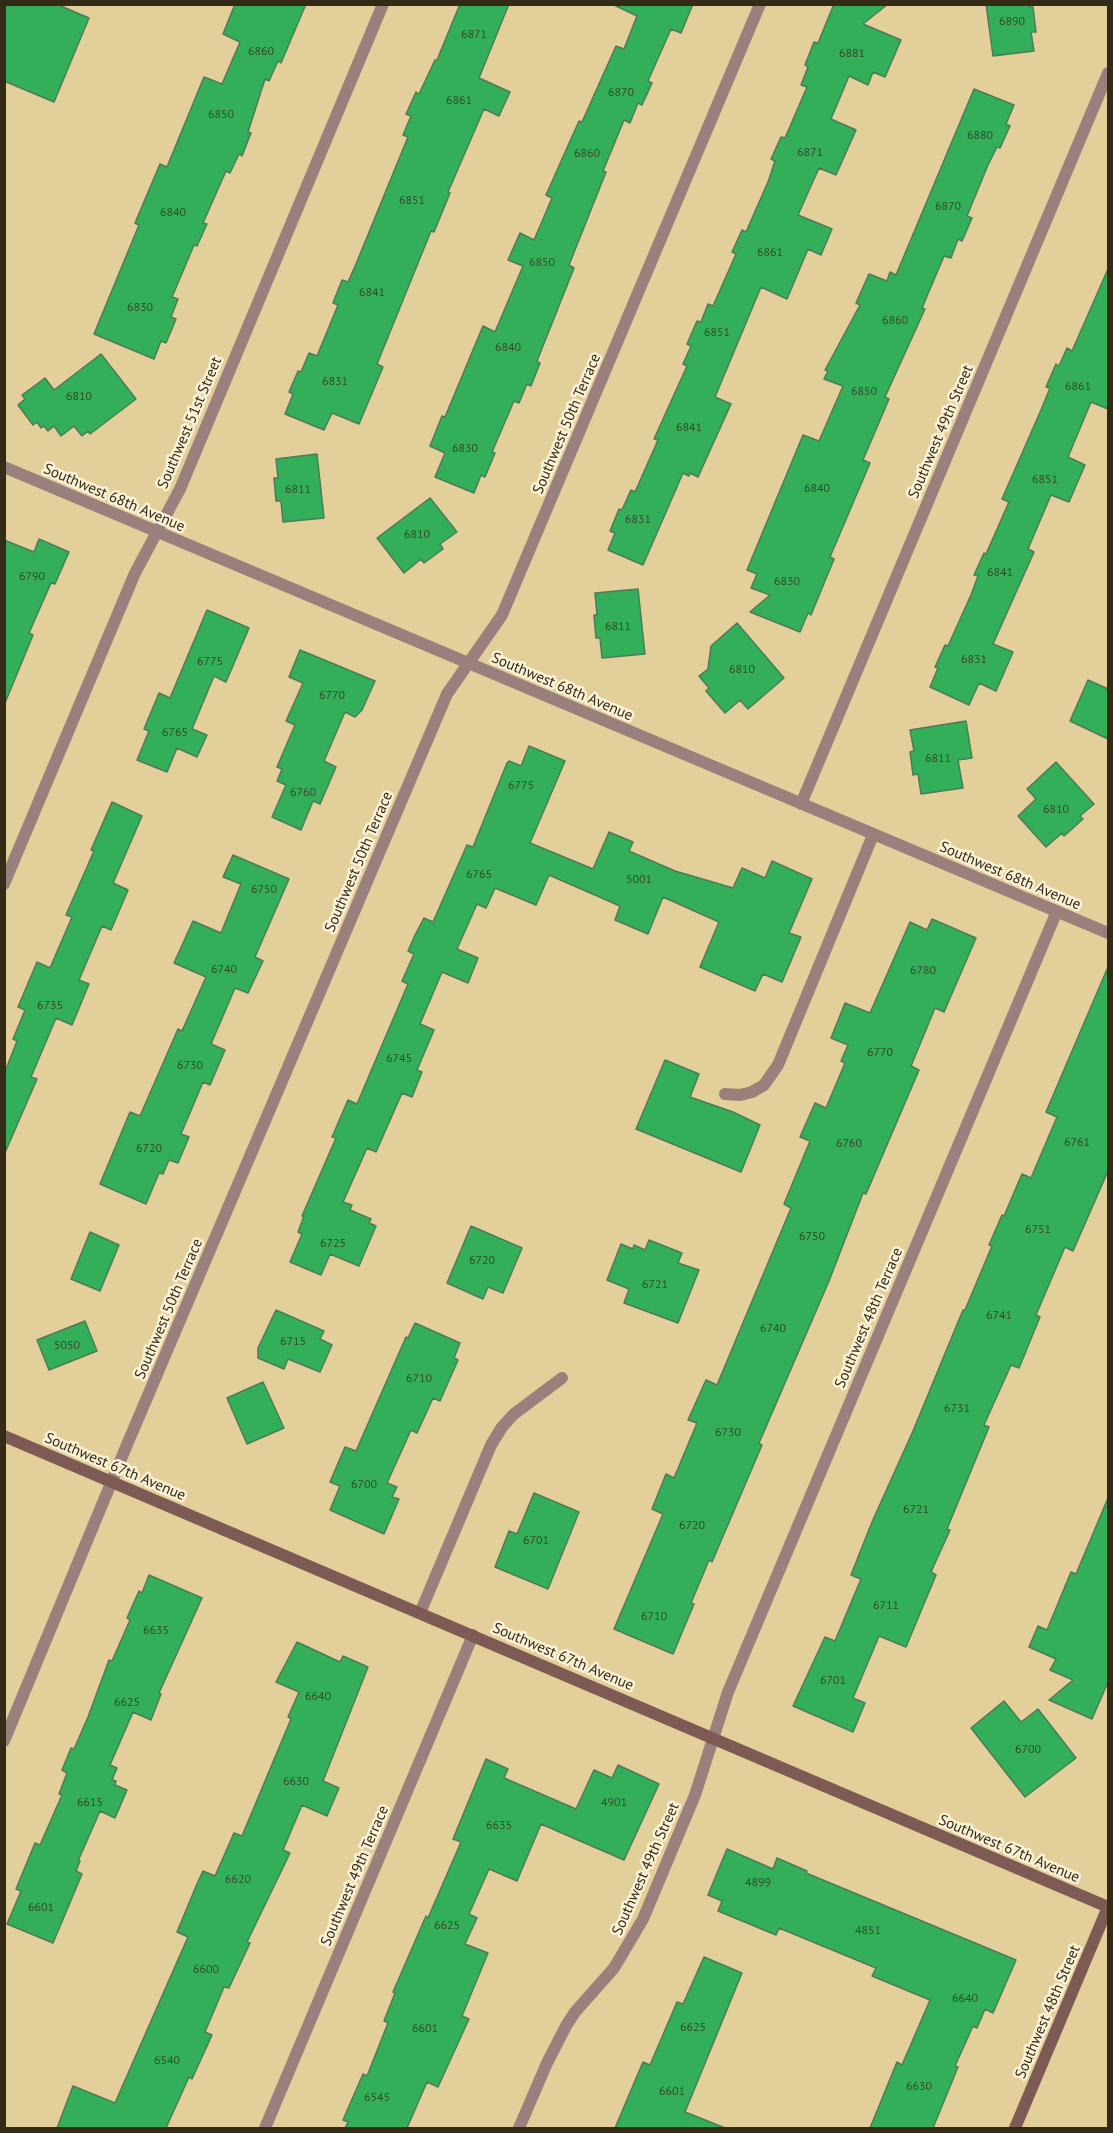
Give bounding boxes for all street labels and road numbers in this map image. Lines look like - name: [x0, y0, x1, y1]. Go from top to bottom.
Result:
- street label: Southwest 50th Terrace: [529, 351, 605, 497]
- street label: Southwest 51st Street: [154, 354, 226, 492]
- street label: Southwest 49th Street: [905, 363, 977, 501]
- street label: Southwest 68th Avenue: [41, 460, 187, 536]
- street label: Southwest 68th Avenue: [489, 649, 635, 725]
- street label: Southwest 50th Terrace: [321, 789, 397, 935]
- street label: Southwest 68th Avenue: [937, 838, 1083, 914]
- street label: Southwest 50th Terrace: [131, 1236, 207, 1382]
- street label: Southwest 48th Terrace: [831, 1245, 907, 1391]
- street label: Southwest 67th Avenue: [42, 1429, 188, 1505]
- street label: Southwest 67th Avenue: [490, 1619, 636, 1695]
- street label: Southwest 49th Street: [609, 1800, 683, 1938]
- street label: Southwest 49th Terrace: [317, 1803, 393, 1949]
- street label: Southwest 67th Avenue: [936, 1811, 1082, 1887]
- street label: Southwest 48th Street: [1012, 1943, 1084, 2081]

